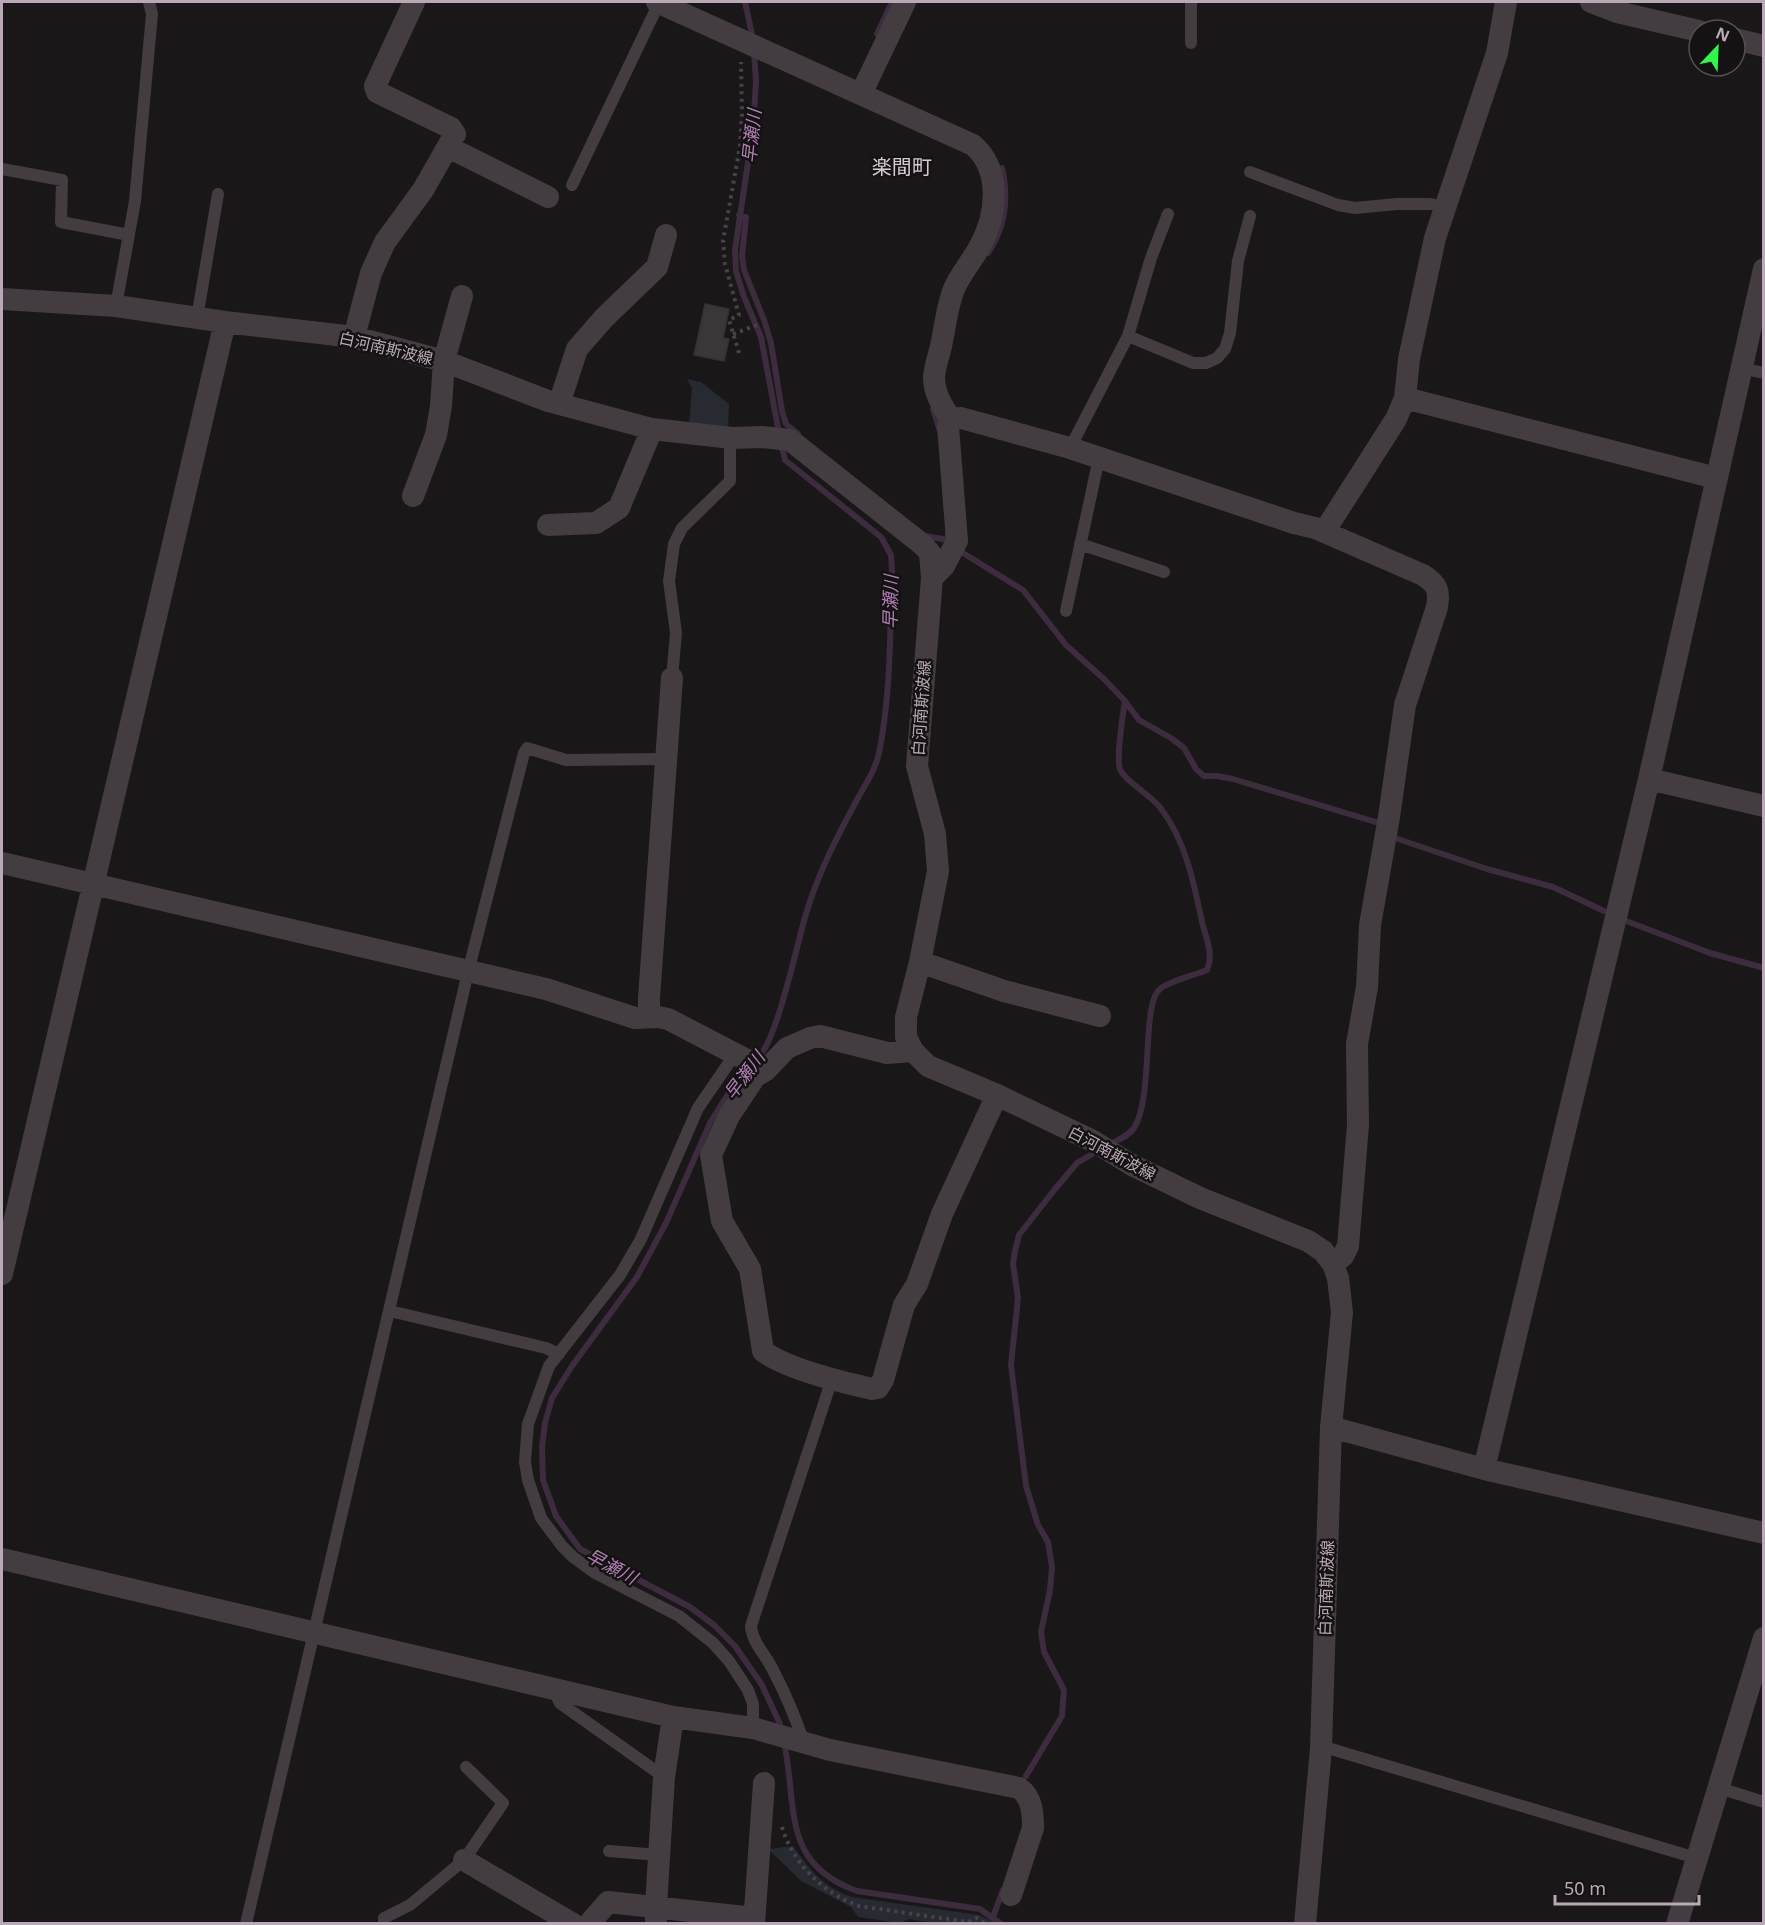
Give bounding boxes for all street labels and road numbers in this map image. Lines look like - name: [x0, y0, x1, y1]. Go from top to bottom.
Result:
- street label: 白河南斯波線: [337, 326, 435, 370]
- street label: 白河南斯波線: [907, 659, 935, 757]
- street label: 白河南斯波線: [1064, 1121, 1160, 1185]
- street label: 白河南斯波線: [1313, 1540, 1339, 1636]

